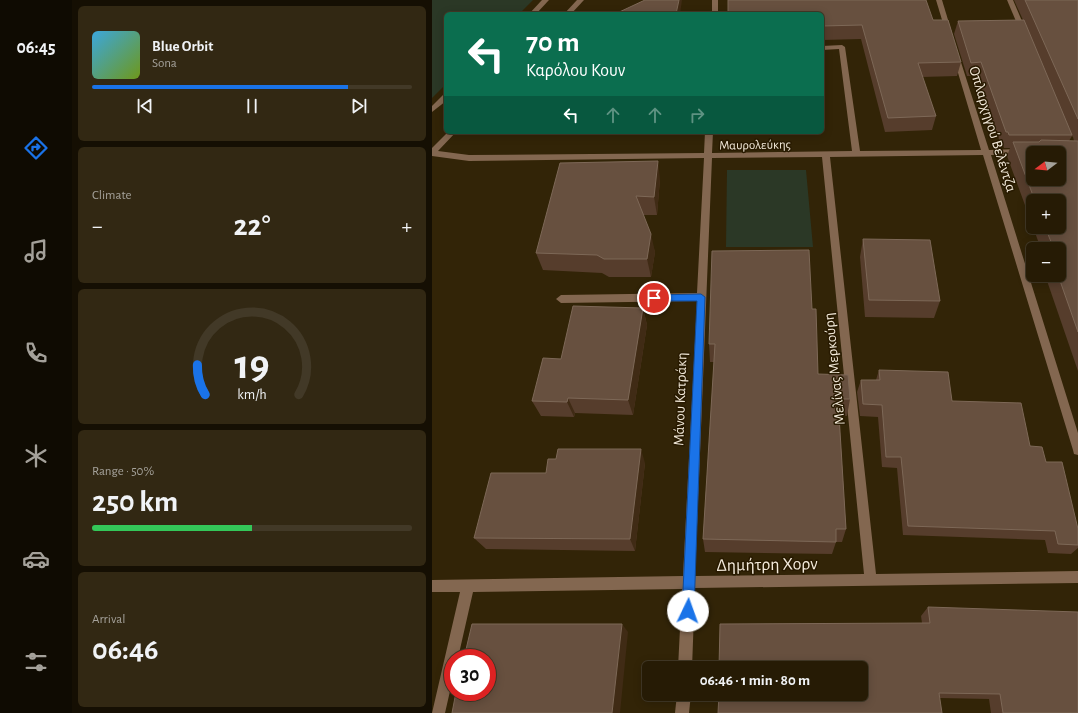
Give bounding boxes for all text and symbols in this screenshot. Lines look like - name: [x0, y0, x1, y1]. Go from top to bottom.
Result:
- icon: left: [460, 28, 512, 80]
- text: 70 m: [526, 29, 580, 57]
- text: 06:45: [16, 39, 56, 57]
- text: Blue Orbit: [152, 39, 213, 54]
- text: Sona: [152, 57, 177, 70]
- text: Καρόλου Κουν: [526, 62, 625, 80]
- street label: Οπλαρχηγού Βελέντζα: [966, 64, 1019, 194]
- icon: previous: [134, 95, 156, 117]
- icon: pause: [241, 95, 263, 117]
- icon: next: [348, 95, 370, 117]
- icon: left: [560, 104, 582, 126]
- icon: ahead: [602, 104, 624, 126]
- icon: ahead: [644, 104, 666, 126]
- icon: right: [686, 104, 708, 126]
- icon: directions: [22, 134, 50, 162]
- street label: Μαυρολεύκης: [719, 138, 791, 153]
- north arrow: [1026, 146, 1066, 186]
- map controls: [1026, 146, 1066, 282]
- text: Climate: [92, 189, 131, 202]
- button: +: [1026, 194, 1066, 234]
- text: 22°: [233, 211, 271, 241]
- text: −: [92, 215, 103, 237]
- text: +: [401, 215, 412, 237]
- icon: music: [22, 237, 50, 265]
- button: −: [1026, 242, 1066, 282]
- pin: [637, 281, 671, 315]
- icon: arrive: [643, 287, 665, 309]
- street label: Μελίνας Μερκούρη: [821, 312, 848, 426]
- icon: phone: [22, 339, 50, 367]
- text: 19: [234, 344, 270, 385]
- street label: Μάνου Κατράκη: [671, 352, 690, 446]
- text: km/h: [237, 387, 267, 401]
- icon: climate: [22, 442, 50, 470]
- text: Range · 50%: [92, 465, 154, 478]
- text: 250 km: [92, 487, 178, 517]
- icon: car: [22, 545, 50, 573]
- street label: Δημήτρη Χορν: [716, 555, 818, 575]
- position arrow: [667, 590, 709, 632]
- text: Arrival: [92, 613, 125, 626]
- text: 06:46: [92, 635, 159, 665]
- icon: filters: [22, 648, 50, 676]
- speed limit sign: 30: [444, 649, 496, 701]
- text: 06:46 · 1 min · 80 m: [700, 673, 810, 688]

